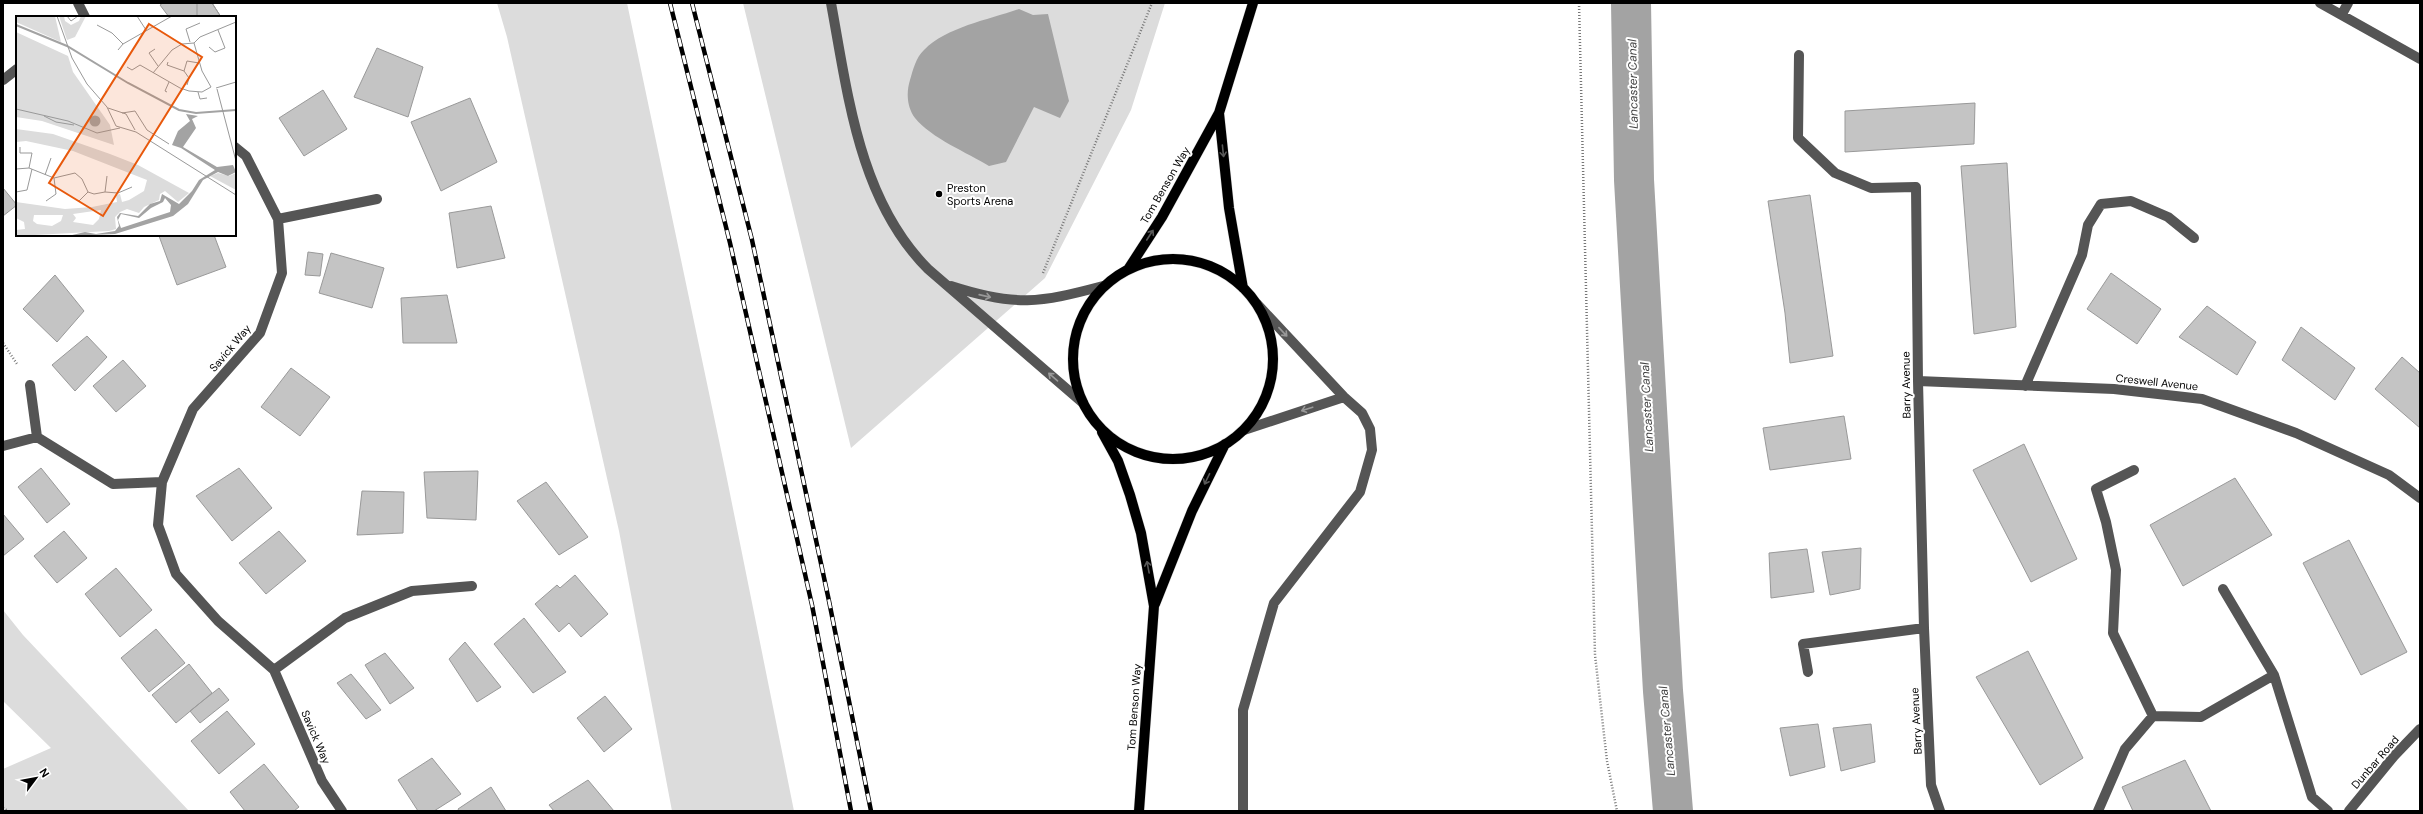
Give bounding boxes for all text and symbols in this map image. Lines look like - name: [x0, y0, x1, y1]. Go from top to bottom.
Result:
- inset map: [16, 16, 236, 236]
- water label: Lancaster Canal: [1624, 39, 1642, 129]
- street label: Tom Benson Way: [1137, 144, 1193, 226]
- one-way arrow: [1219, 144, 1227, 157]
- place label: Preston Sports Arena: [947, 181, 1013, 208]
- marker: Preston Sports Arena: [934, 189, 944, 199]
- one-way arrow: [1146, 230, 1154, 241]
- one-way arrow: [978, 293, 991, 301]
- street label: Savick Way: [206, 322, 254, 374]
- one-way arrow: [1278, 327, 1287, 337]
- street label: Barry Avenue: [1898, 351, 1914, 419]
- water label: Lancaster Canal: [1637, 361, 1657, 452]
- street label: Creswell Avenue: [2115, 371, 2199, 393]
- one-way arrow: [1048, 373, 1059, 382]
- one-way arrow: [1301, 406, 1313, 414]
- one-way arrow: [1203, 473, 1210, 485]
- one-way arrow: [1144, 561, 1152, 574]
- street label: Tom Benson Way: [1124, 663, 1144, 751]
- water label: Lancaster Canal: [1655, 685, 1679, 776]
- street label: Barry Avenue: [1907, 687, 1925, 755]
- street label: Savick Way: [298, 708, 334, 766]
- street label: Dunbar Road: [2348, 733, 2402, 791]
- north arrow: [16, 758, 56, 798]
- text: N: [36, 766, 53, 780]

